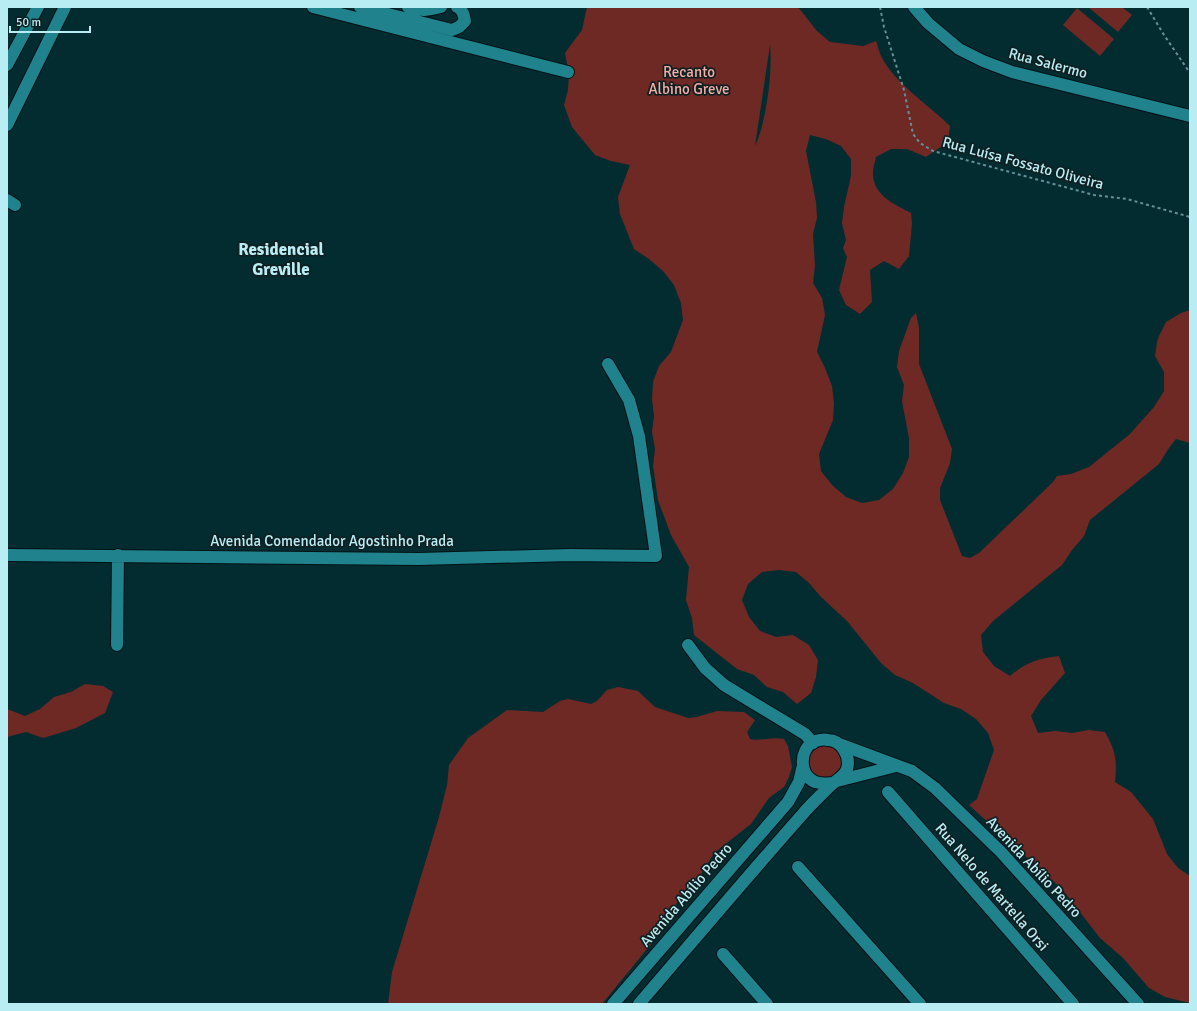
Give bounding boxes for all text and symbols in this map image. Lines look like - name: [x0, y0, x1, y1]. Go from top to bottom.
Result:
- scale bar: [10, 8, 90, 34]
- text: 50 m: [16, 15, 41, 30]
- street label: Rua Salermo: [1007, 44, 1090, 82]
- park label: Recanto Albino Greve: [648, 63, 730, 98]
- street label: Rua Luísa Fossato Oliveira: [940, 133, 1106, 193]
- district label: Residencial Greville: [238, 239, 324, 280]
- street label: Avenida Comendador Agostinho Prada: [210, 532, 454, 550]
- street label: Avenida Abílio Pedro: [983, 813, 1086, 921]
- street label: Rua Nelo de Martella Orsi: [932, 819, 1052, 955]
- street label: Avenida Abílio Pedro: [636, 839, 736, 950]

